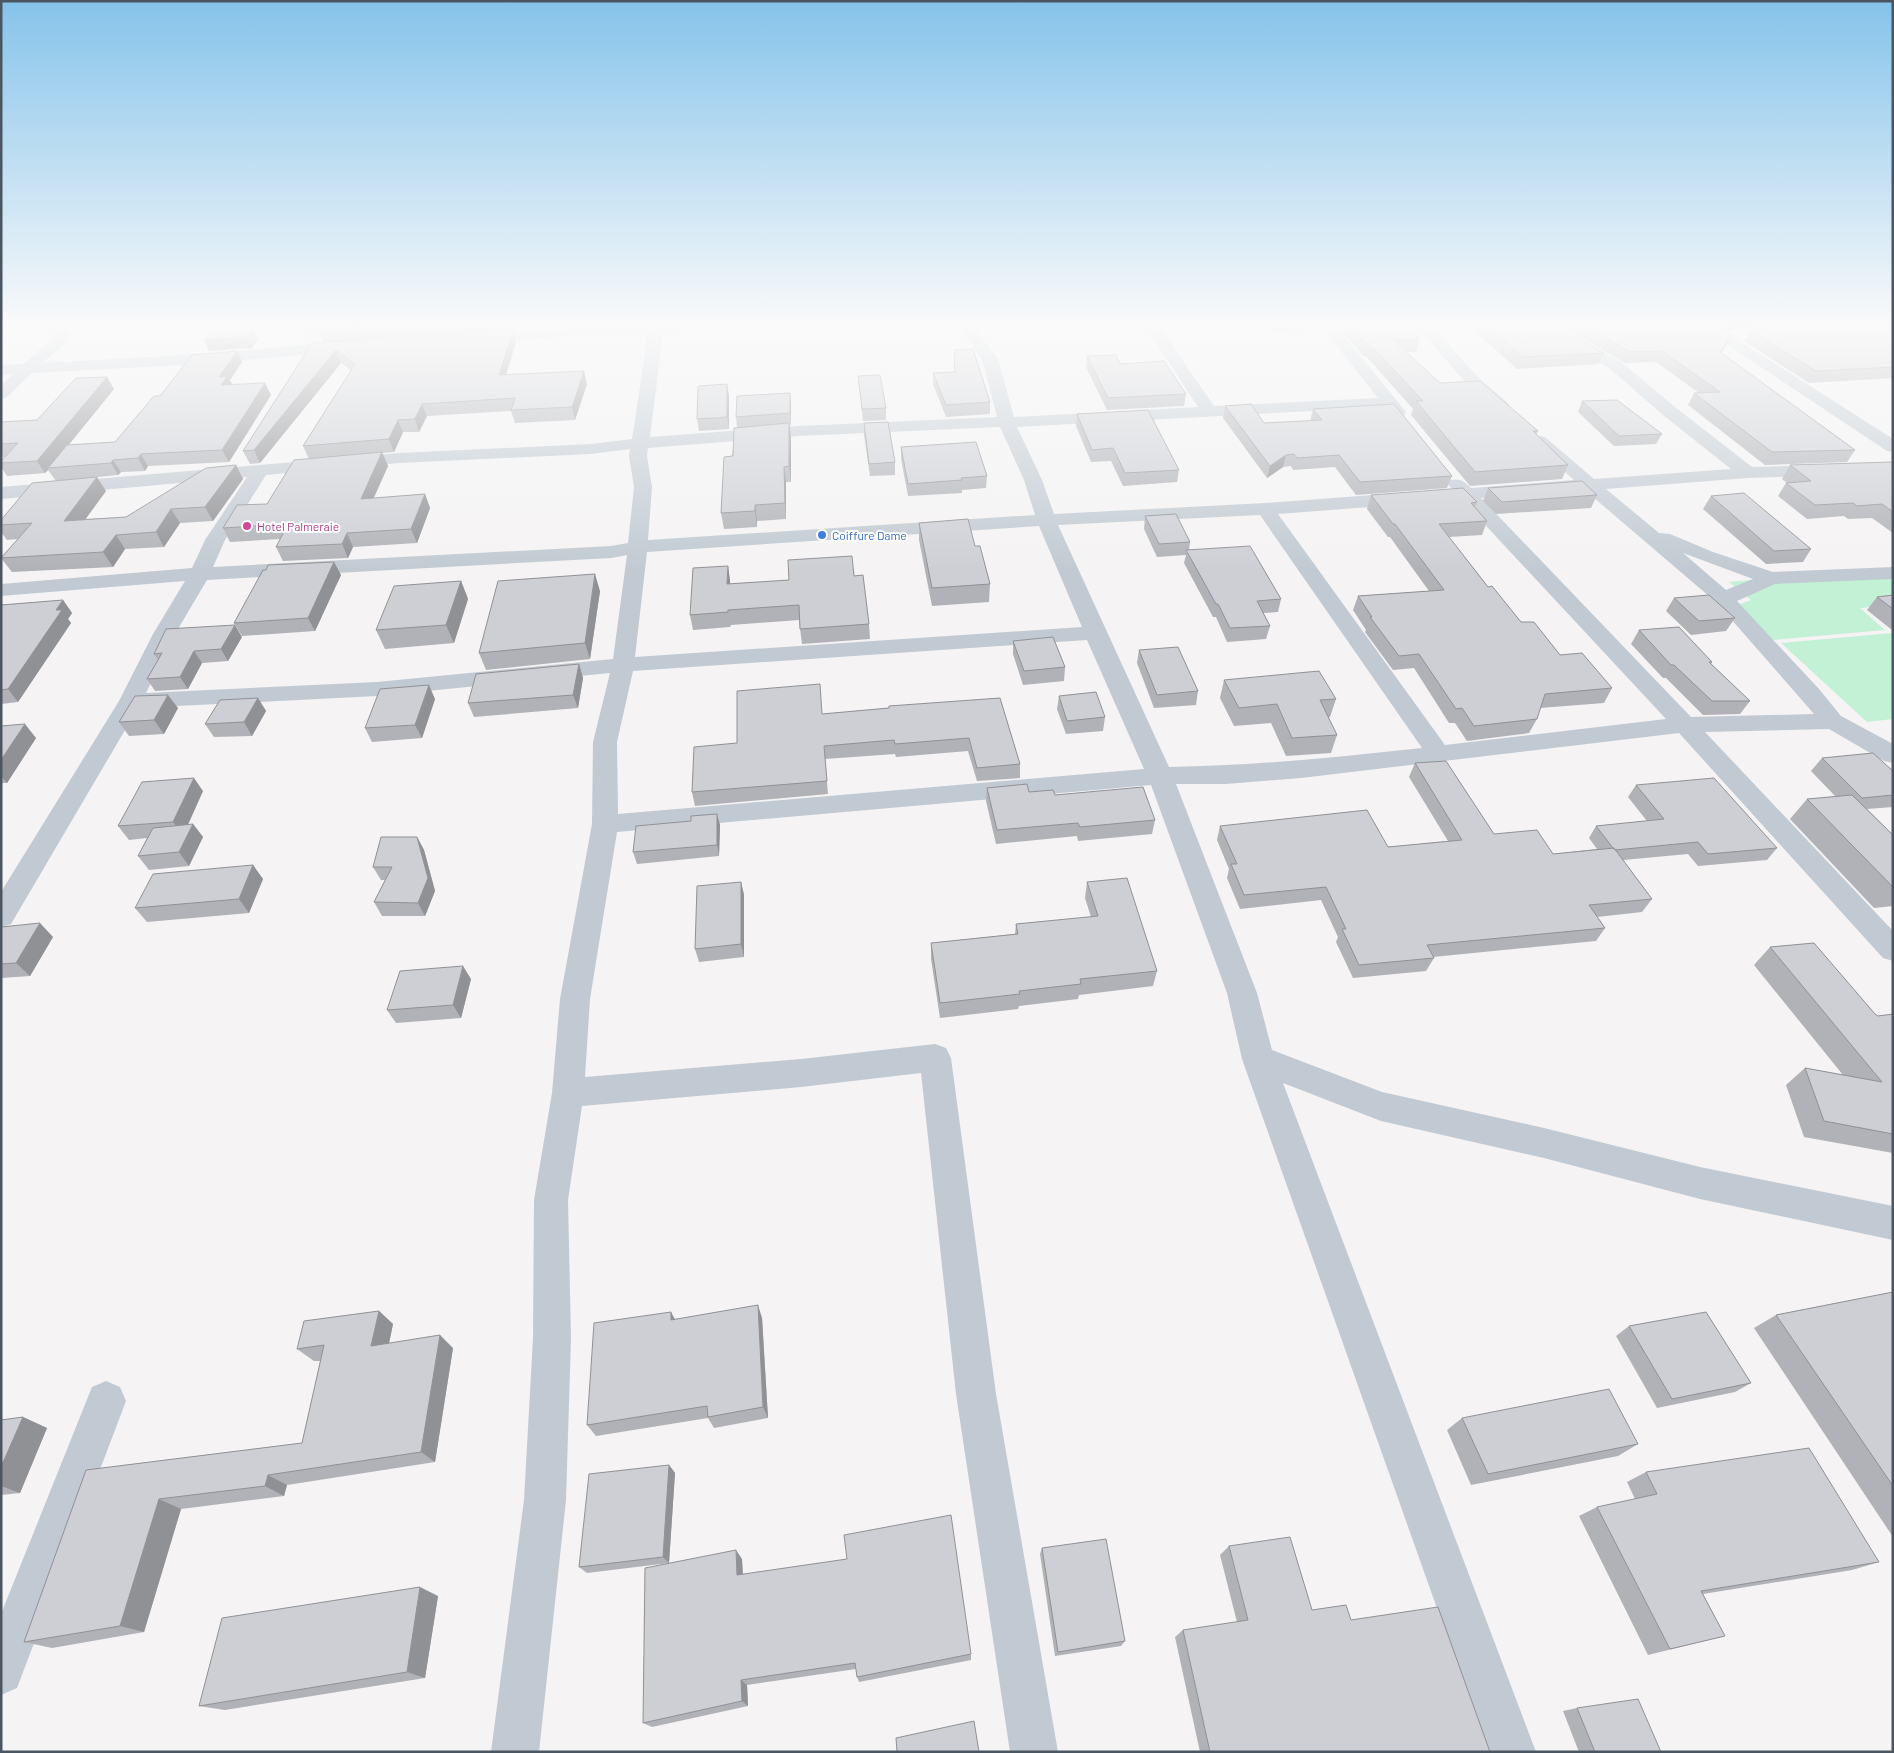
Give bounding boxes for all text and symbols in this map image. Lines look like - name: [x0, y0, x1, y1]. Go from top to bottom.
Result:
- place label: Hotel Palmeraie: [257, 519, 339, 533]
- marker: Hotel Palmeraie: [241, 520, 253, 532]
- place label: Coiffure Dame: [832, 528, 907, 542]
- marker: Coiffure Dame: [816, 529, 828, 541]

